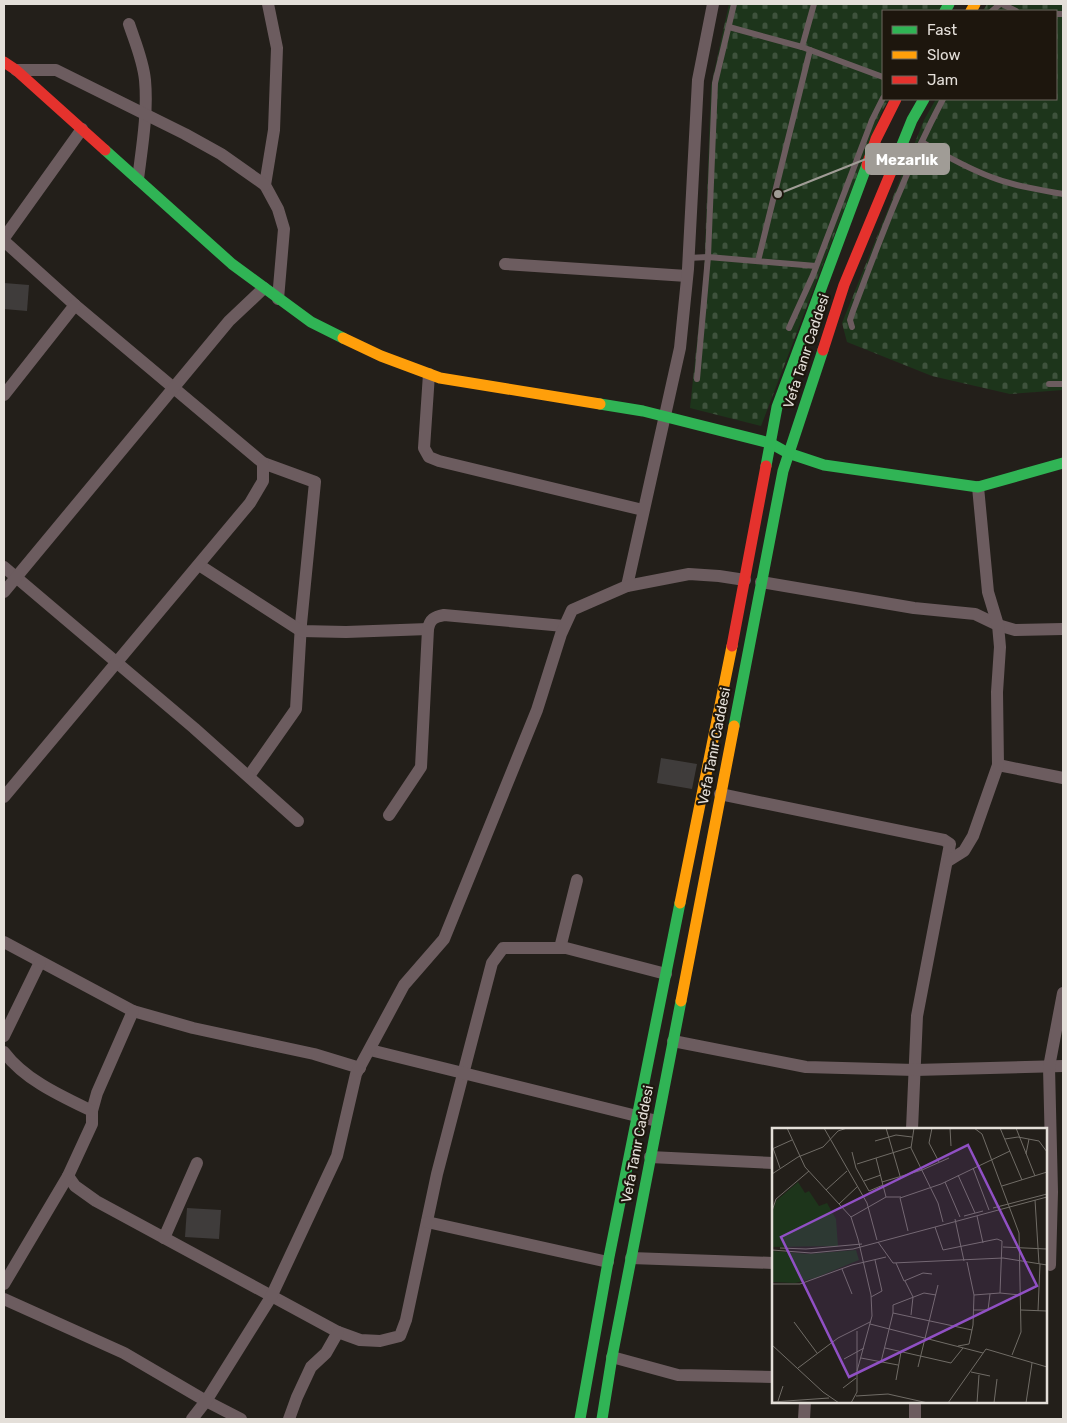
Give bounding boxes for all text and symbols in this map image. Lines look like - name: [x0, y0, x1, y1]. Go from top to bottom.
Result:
- legend: [882, 10, 1057, 100]
- text: Fast: [927, 21, 957, 39]
- text: Slow: [927, 46, 960, 64]
- text: Jam: [927, 71, 958, 89]
- callout: Mezarlık: [866, 144, 949, 174]
- text: Mezarlık: [876, 151, 939, 169]
- street label: Vefa Tanır Caddesi: [780, 292, 833, 410]
- street label: Vefa Tanır Caddesi: [695, 686, 734, 806]
- street label: Vefa Tanır Caddesi: [618, 1084, 657, 1204]
- inset map: [772, 1128, 1047, 1403]

